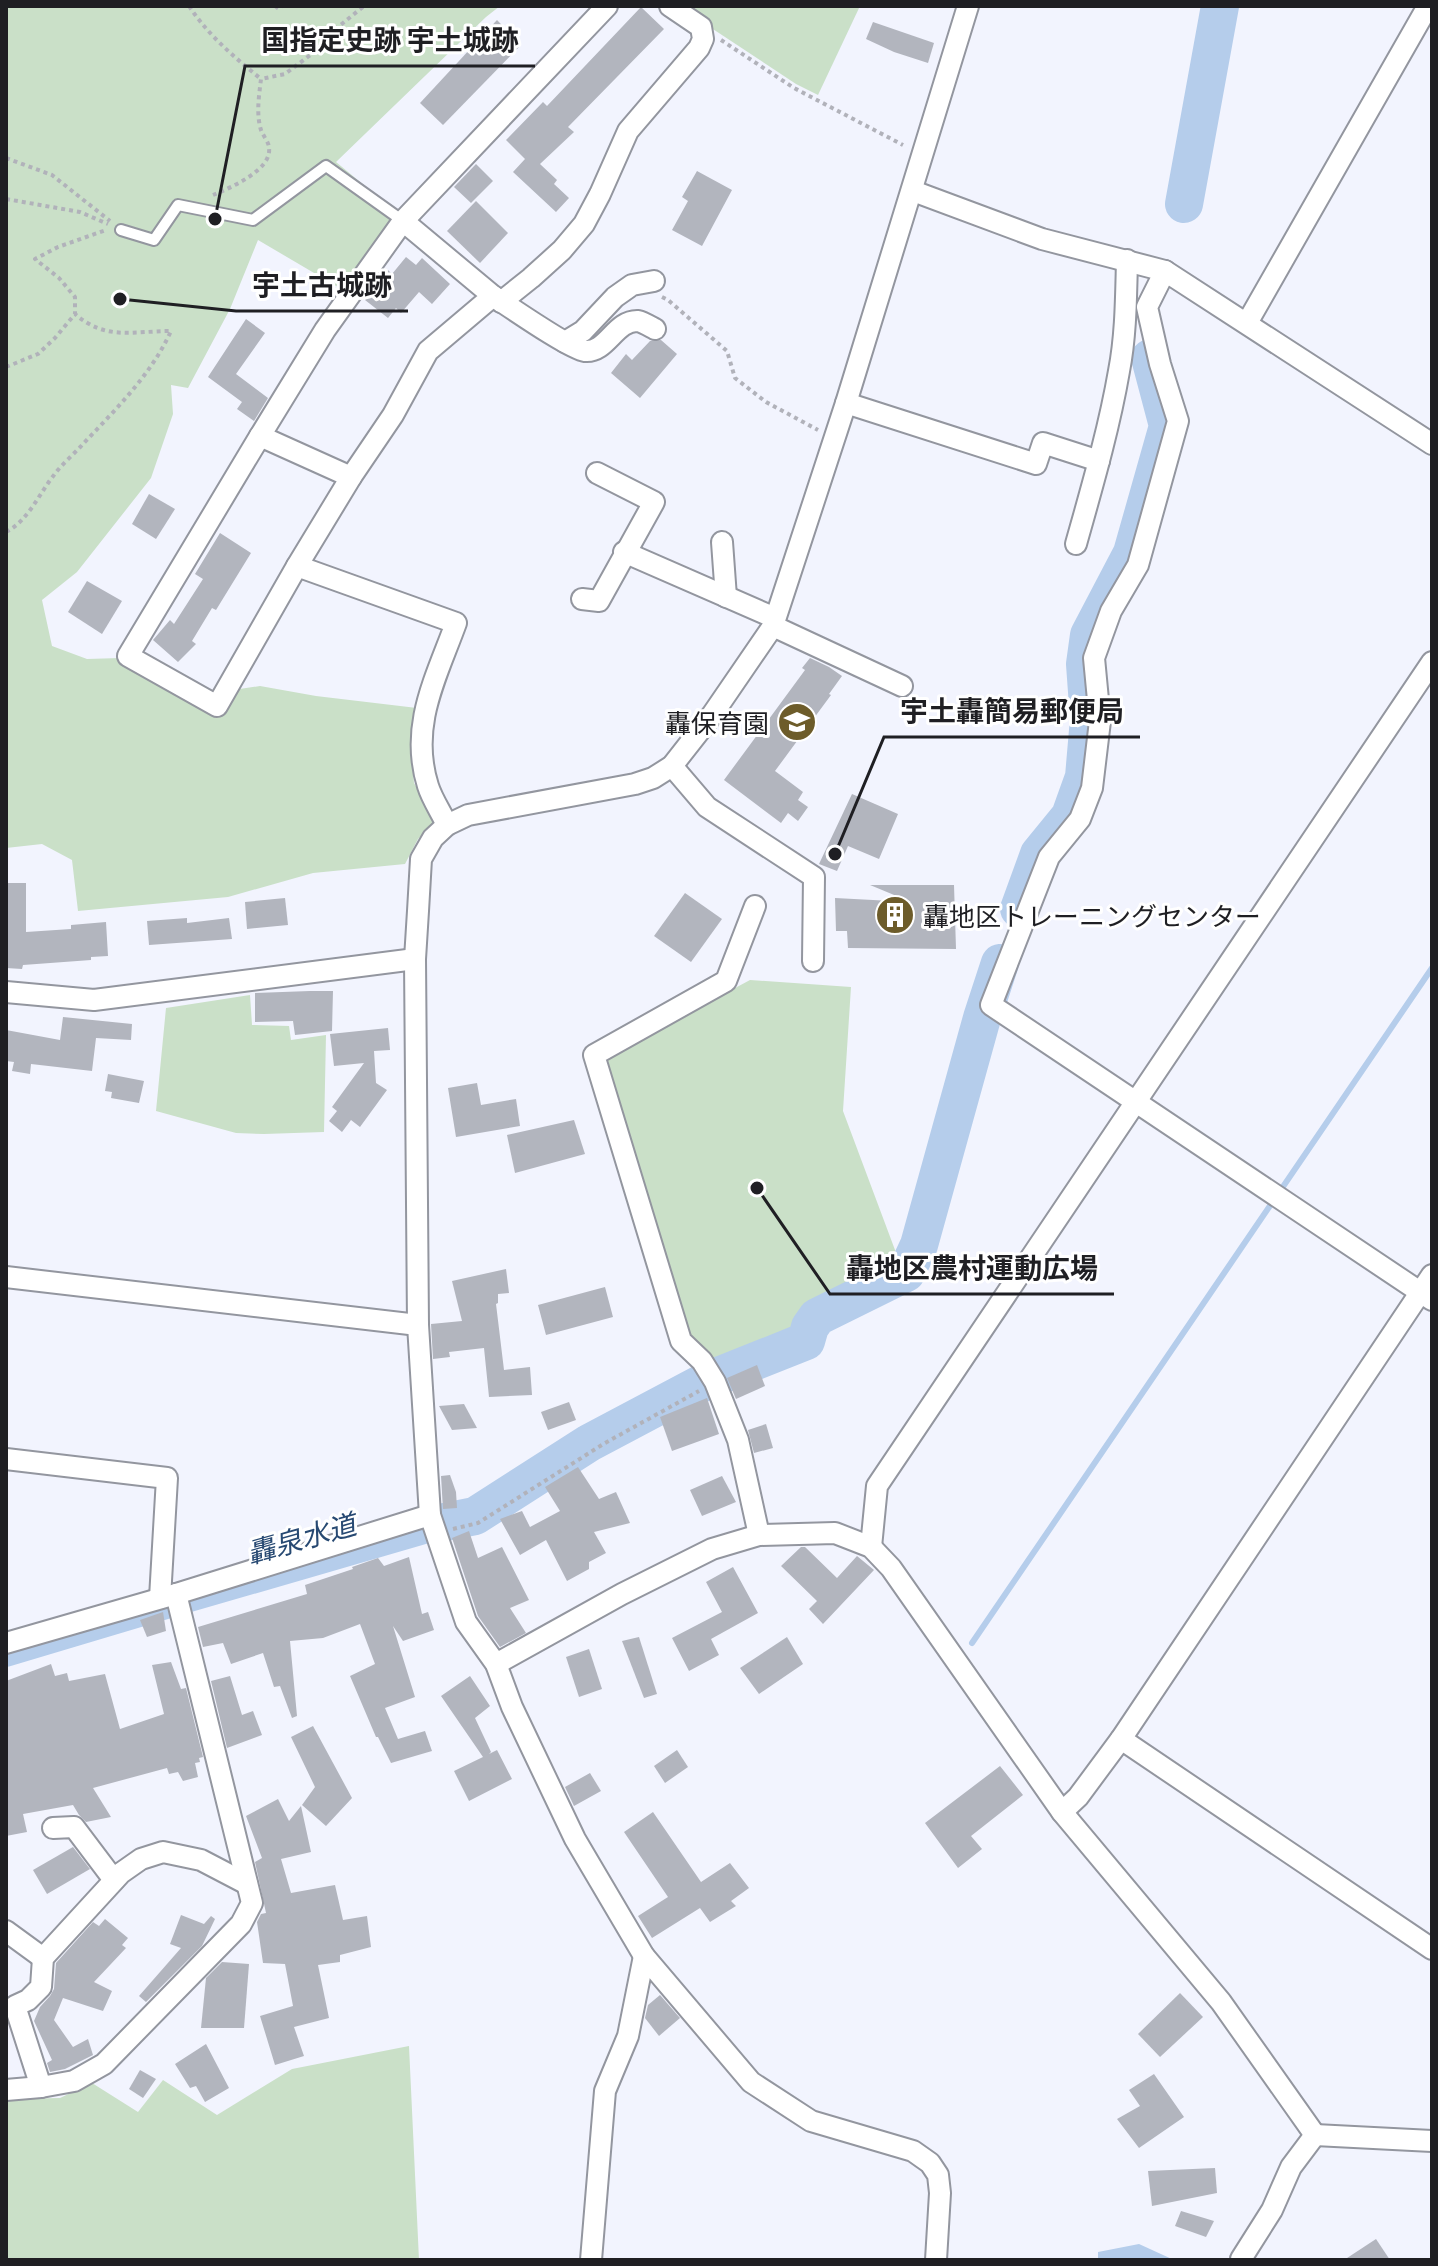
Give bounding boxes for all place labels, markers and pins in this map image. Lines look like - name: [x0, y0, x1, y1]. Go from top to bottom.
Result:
- callout: 国指定史跡 宇土城跡: [245, 14, 535, 66]
- callout: 宇土古城跡: [236, 259, 408, 311]
- callout: 宇土轟簡易郵便局: [884, 685, 1140, 737]
- school or university icon: 轟保育園: [776, 701, 818, 743]
- place label: 轟保育園: [665, 707, 769, 738]
- building icon: 轟地区トレーニングセンター: [874, 894, 916, 936]
- place label: 轟地区トレーニングセンター: [923, 900, 1261, 931]
- callout: 轟地区農村運動広場: [830, 1242, 1114, 1294]

